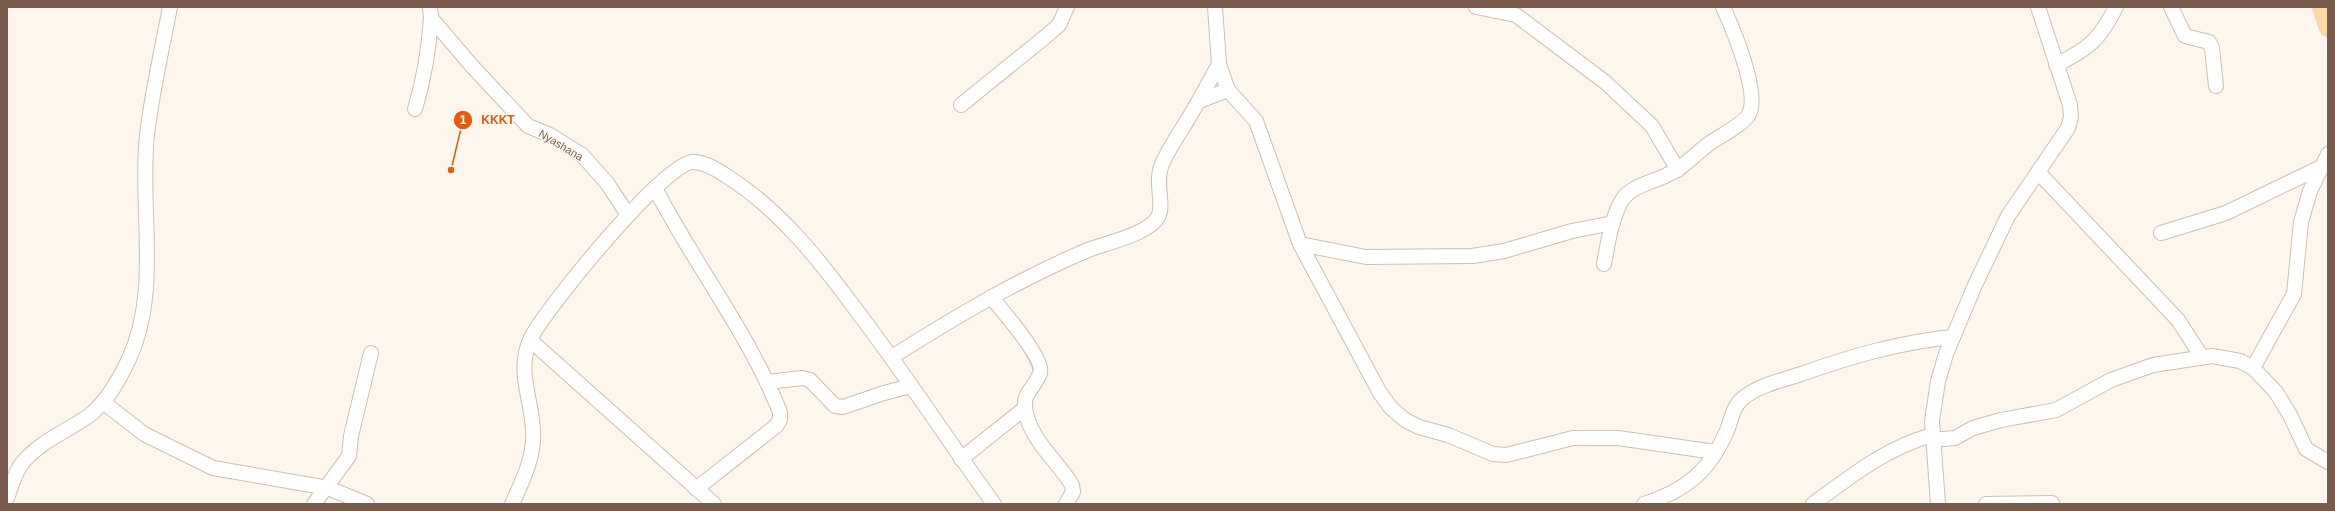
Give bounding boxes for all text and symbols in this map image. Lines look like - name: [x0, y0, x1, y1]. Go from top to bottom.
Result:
- callout: KKKT: [453, 108, 523, 132]
- text: 1: [460, 113, 467, 127]
- text: KKKT: [481, 113, 515, 127]
- street label: Nyashana: [537, 127, 586, 163]

